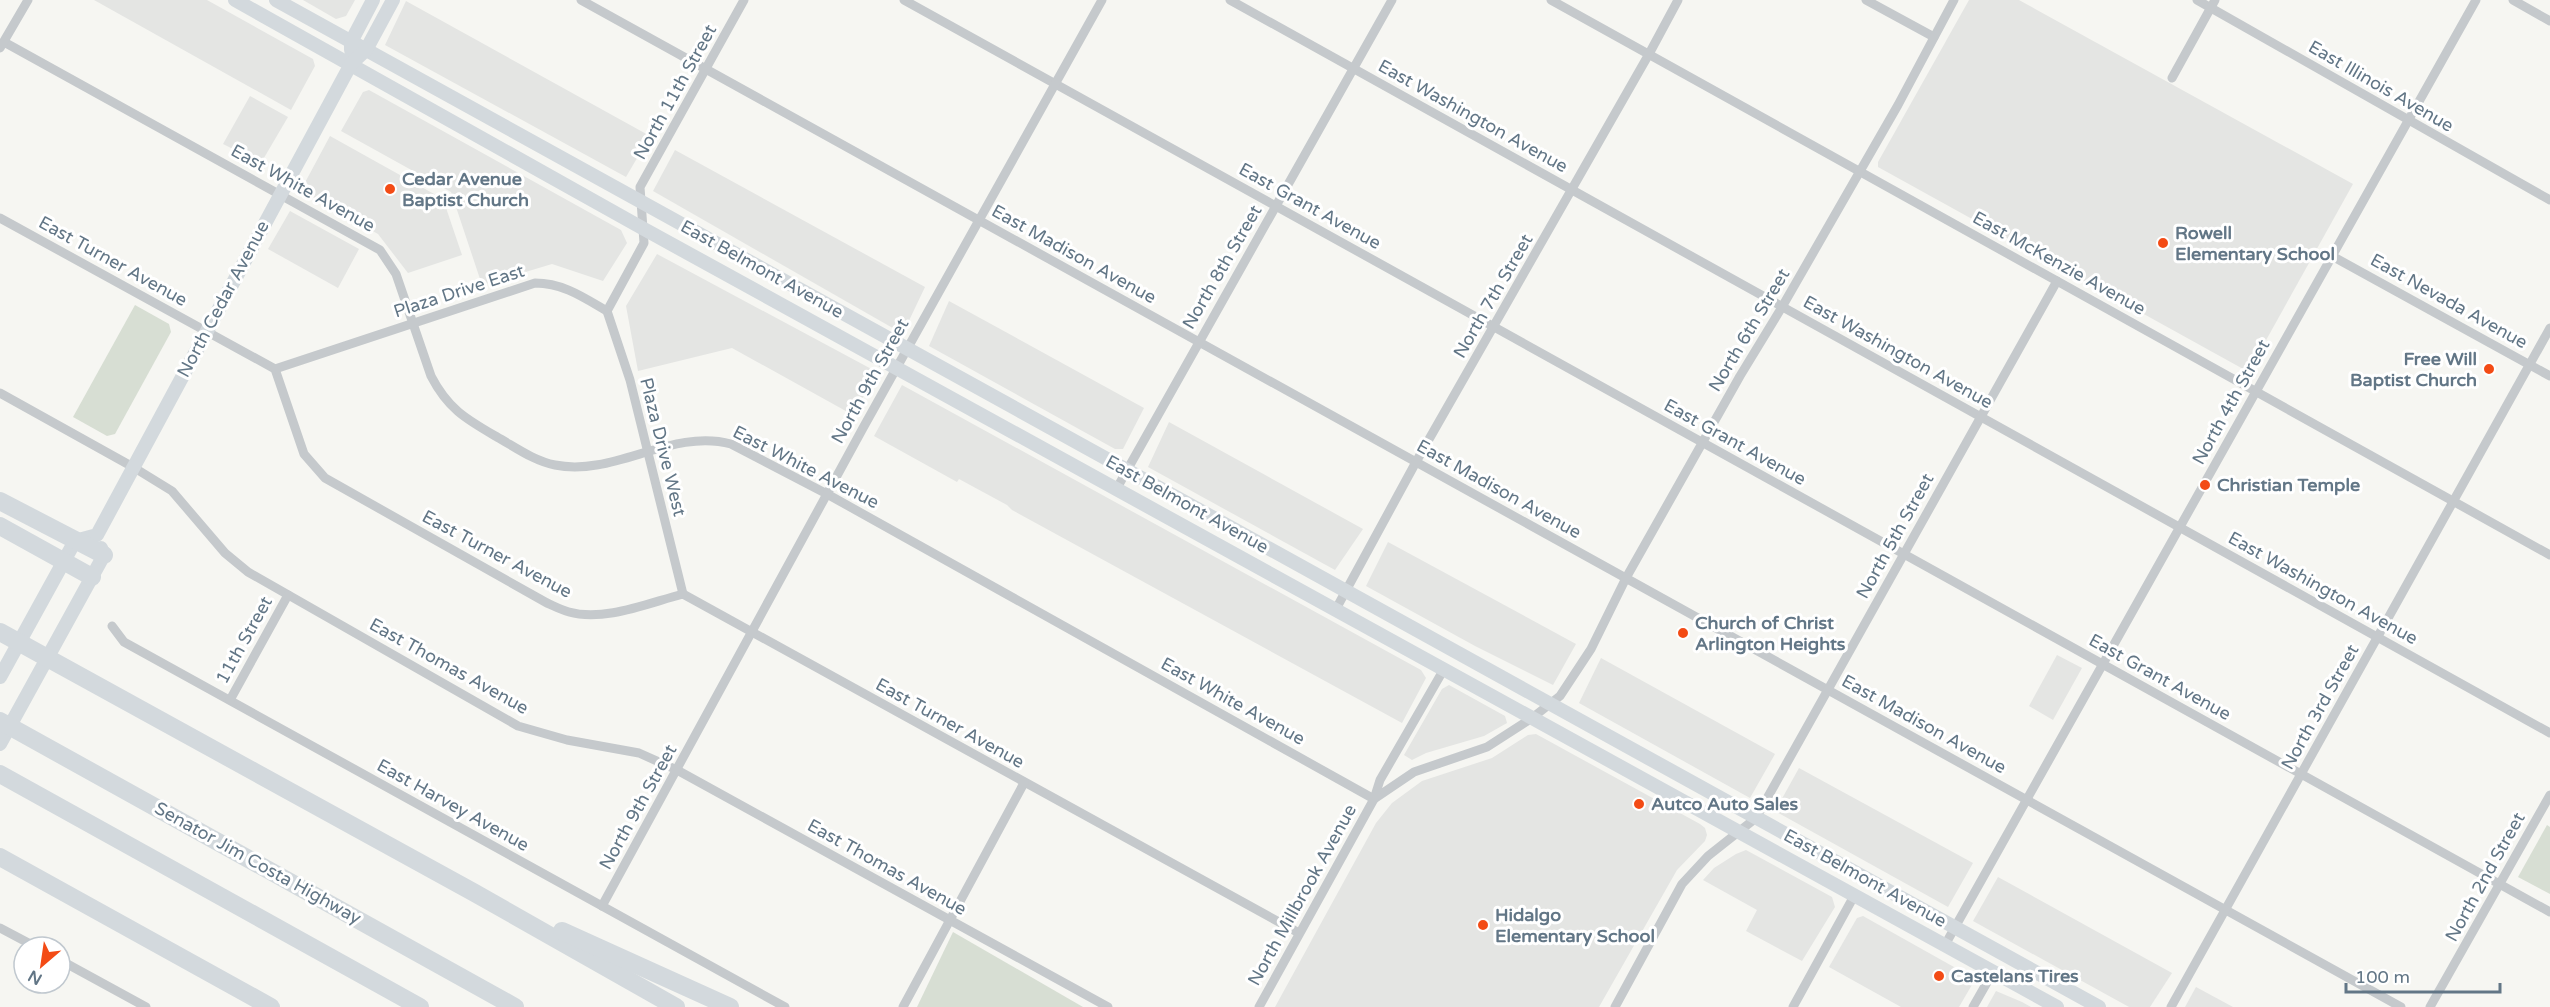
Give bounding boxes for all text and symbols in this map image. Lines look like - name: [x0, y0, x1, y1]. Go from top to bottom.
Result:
- street label: North 11th Street: [629, 20, 721, 163]
- street label: East Illinois Avenue: [2304, 35, 2458, 137]
- street label: East Washington Avenue: [1374, 55, 1572, 177]
- street label: East White Avenue: [227, 139, 379, 237]
- street label: East Grant Avenue: [1235, 158, 1385, 254]
- place label: Cedar Avenue Baptist Church: [402, 168, 529, 211]
- marker: Cedar Avenue Baptist Church: [383, 182, 397, 196]
- street label: East Madison Avenue: [988, 200, 1160, 308]
- street label: North 8th Street: [1178, 201, 1267, 333]
- street label: East McKenzie Avenue: [1969, 206, 2149, 320]
- street label: East Turner Avenue: [35, 211, 191, 311]
- street label: East Belmont Avenue: [677, 215, 847, 323]
- street label: North Cedar Avenue: [172, 217, 274, 381]
- place label: Rowell Elementary School: [2175, 222, 2335, 265]
- street label: North 7th Street: [1449, 230, 1538, 362]
- marker: Rowell Elementary School: [2156, 236, 2170, 250]
- street label: East Nevada Avenue: [2367, 249, 2531, 353]
- street label: Plaza Drive East: [391, 259, 527, 323]
- street label: North 6th Street: [1704, 264, 1794, 396]
- street label: East Washington Avenue: [1799, 291, 1997, 413]
- street label: North 9th Street: [826, 314, 914, 447]
- street label: North 4th Street: [2187, 335, 2275, 468]
- place label: Free Will Baptist Church: [2350, 348, 2477, 391]
- marker: Free Will Baptist Church: [2482, 362, 2496, 376]
- street label: Plaza Drive West: [635, 375, 691, 519]
- street label: East Grant Avenue: [1660, 394, 1810, 490]
- street label: East White Avenue: [729, 421, 883, 513]
- street label: East Madison Avenue: [1413, 435, 1585, 543]
- street label: East Belmont Avenue: [1102, 450, 1272, 558]
- street label: North 5th Street: [1851, 469, 1939, 602]
- place label: Christian Temple: [2217, 474, 2360, 496]
- marker: Christian Temple: [2198, 478, 2212, 492]
- street label: East Turner Avenue: [418, 505, 576, 603]
- street label: East Washington Avenue: [2224, 527, 2422, 649]
- street label: 11th Street: [211, 592, 277, 688]
- place label: Church of Christ Arlington Heights: [1695, 612, 1846, 655]
- street label: East Thomas Avenue: [365, 613, 533, 719]
- marker: Church of Christ Arlington Heights: [1676, 626, 1690, 640]
- street label: East Grant Avenue: [2085, 629, 2235, 725]
- street label: North 3rd Street: [2276, 640, 2364, 774]
- street label: East White Avenue: [1157, 652, 1309, 750]
- street label: East Madison Avenue: [1838, 670, 2010, 778]
- street label: East Turner Avenue: [872, 673, 1028, 773]
- street label: North 9th Street: [594, 740, 682, 873]
- street label: East Harvey Avenue: [373, 754, 533, 856]
- place label: Autco Auto Sales: [1651, 793, 1798, 815]
- street label: Senator Jim Costa Highway: [151, 797, 365, 929]
- marker: Autco Auto Sales: [1632, 797, 1646, 811]
- street label: North Millbrook Avenue: [1243, 800, 1361, 990]
- street label: North 2nd Street: [2440, 808, 2530, 945]
- street label: East Thomas Avenue: [803, 814, 971, 920]
- street label: East Belmont Avenue: [1780, 824, 1950, 932]
- place label: Hidalgo Elementary School: [1495, 904, 1655, 947]
- marker: Hidalgo Elementary School: [1476, 918, 1490, 932]
- north arrow: [12, 935, 72, 995]
- scale bar: [2346, 956, 2500, 994]
- text: N: [25, 965, 46, 989]
- place label: Castelans Tires: [1951, 965, 2079, 987]
- text: 100 m: [2355, 966, 2410, 988]
- marker: Castelans Tires: [1932, 969, 1946, 983]

